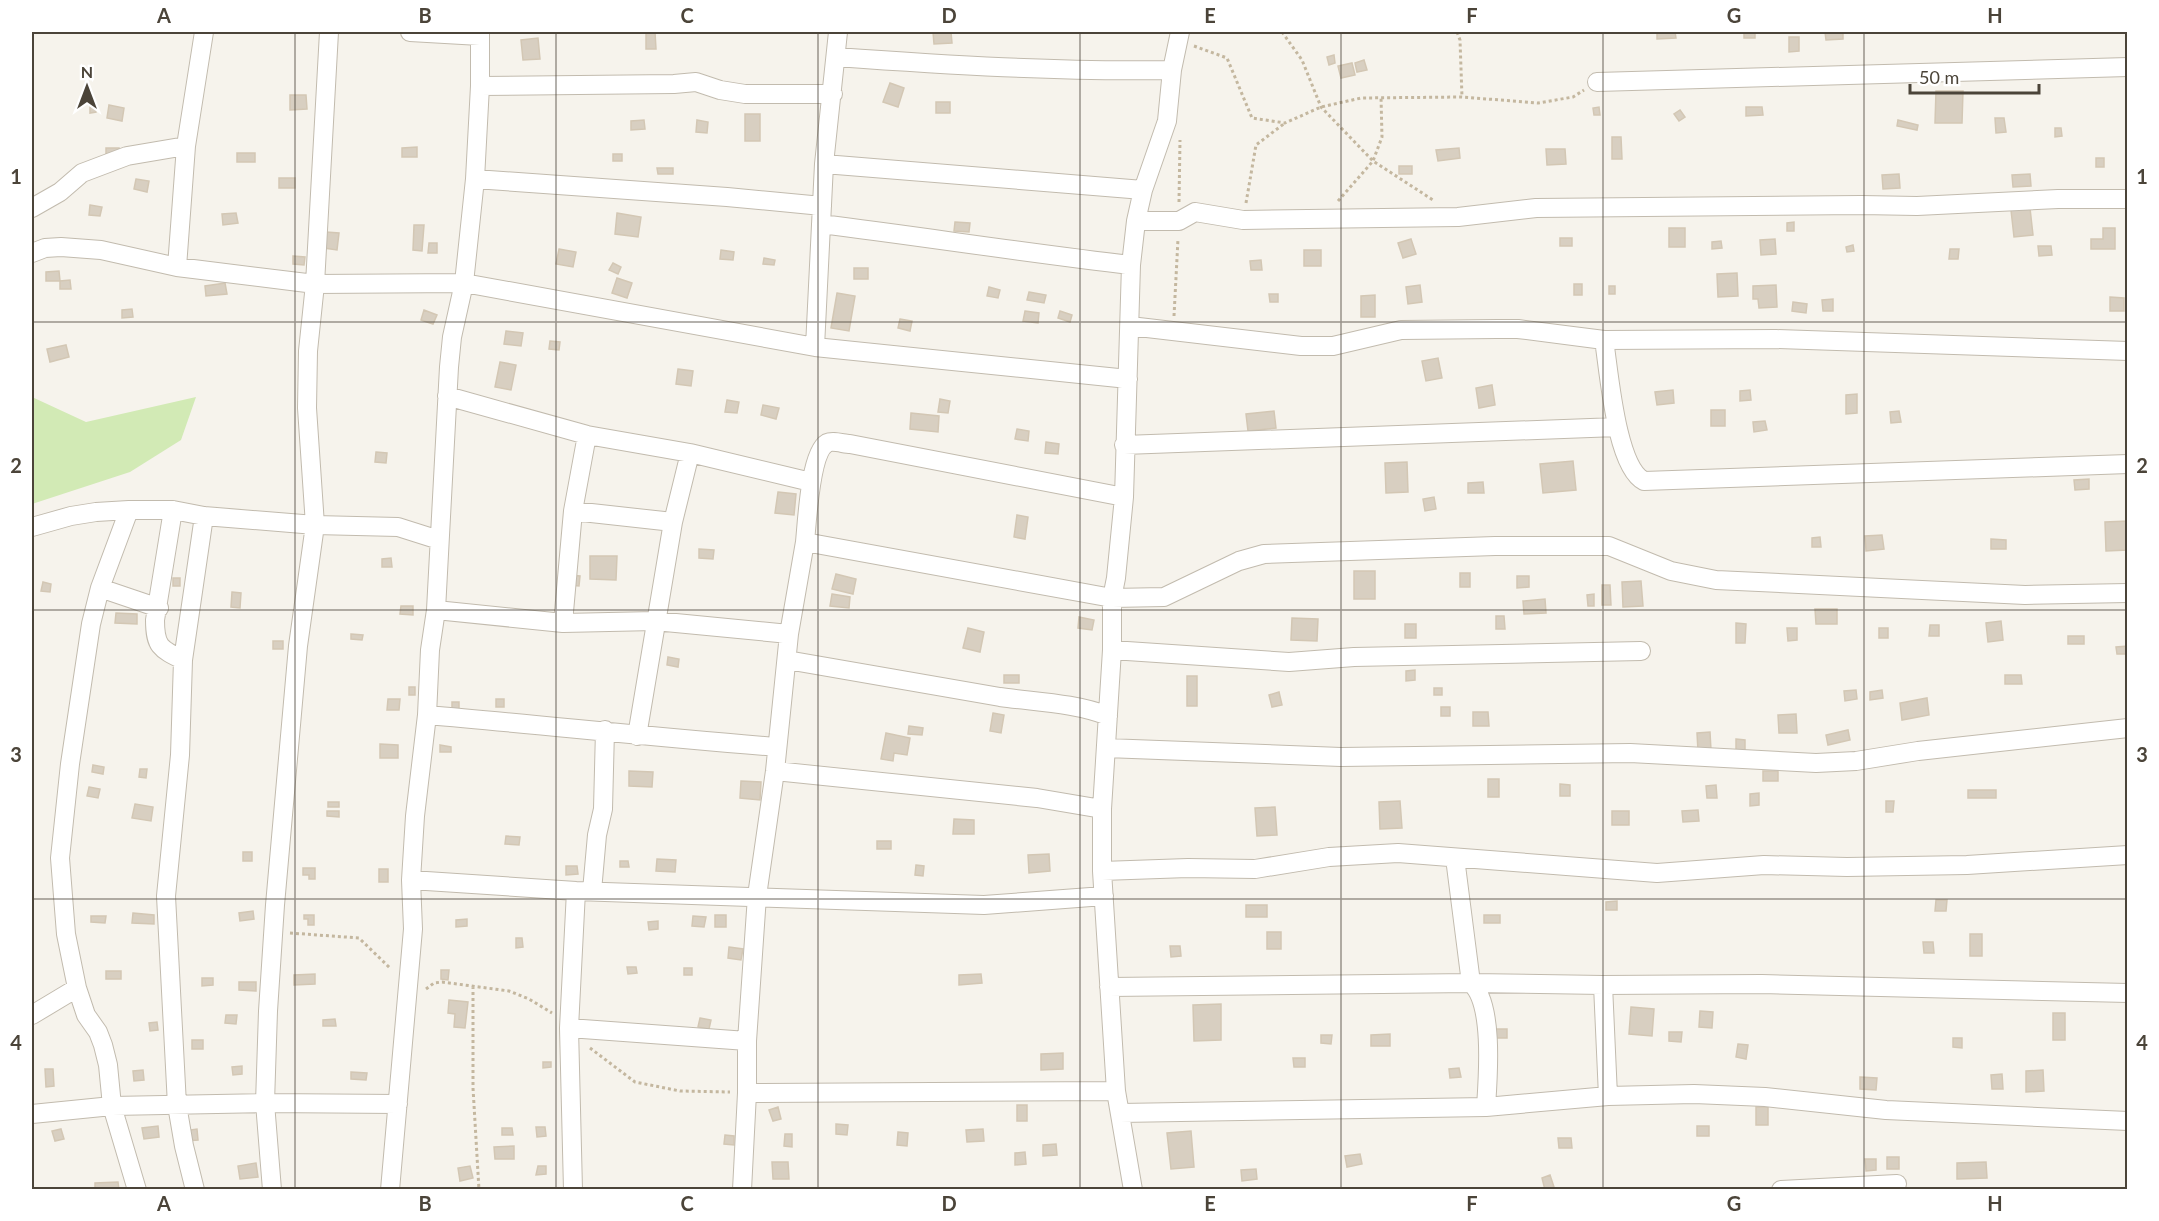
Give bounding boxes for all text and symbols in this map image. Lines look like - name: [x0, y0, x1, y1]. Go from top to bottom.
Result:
- text: A: [156, 3, 171, 27]
- text: B: [418, 3, 432, 27]
- text: C: [680, 3, 694, 27]
- text: D: [941, 3, 957, 27]
- text: E: [1204, 3, 1216, 27]
- text: F: [1466, 3, 1478, 27]
- text: G: [1727, 3, 1741, 27]
- text: H: [1987, 3, 2003, 27]
- north arrow: [57, 57, 117, 117]
- scale bar: [1910, 57, 2039, 95]
- text: N: [81, 62, 93, 81]
- text: 50 m: [1919, 66, 1959, 88]
- text: 1: [10, 164, 22, 188]
- text: 1: [2136, 164, 2148, 188]
- text: 2: [10, 453, 22, 477]
- text: 2: [2136, 453, 2148, 477]
- text: 3: [10, 742, 22, 766]
- text: 3: [2136, 742, 2148, 766]
- text: 4: [10, 1030, 22, 1054]
- text: 4: [2136, 1030, 2148, 1054]
- text: A: [156, 1191, 171, 1215]
- text: B: [418, 1191, 432, 1215]
- text: C: [680, 1191, 694, 1215]
- text: D: [941, 1191, 957, 1215]
- text: E: [1204, 1191, 1216, 1215]
- text: F: [1466, 1191, 1478, 1215]
- text: G: [1727, 1191, 1741, 1215]
- text: H: [1987, 1191, 2003, 1215]

